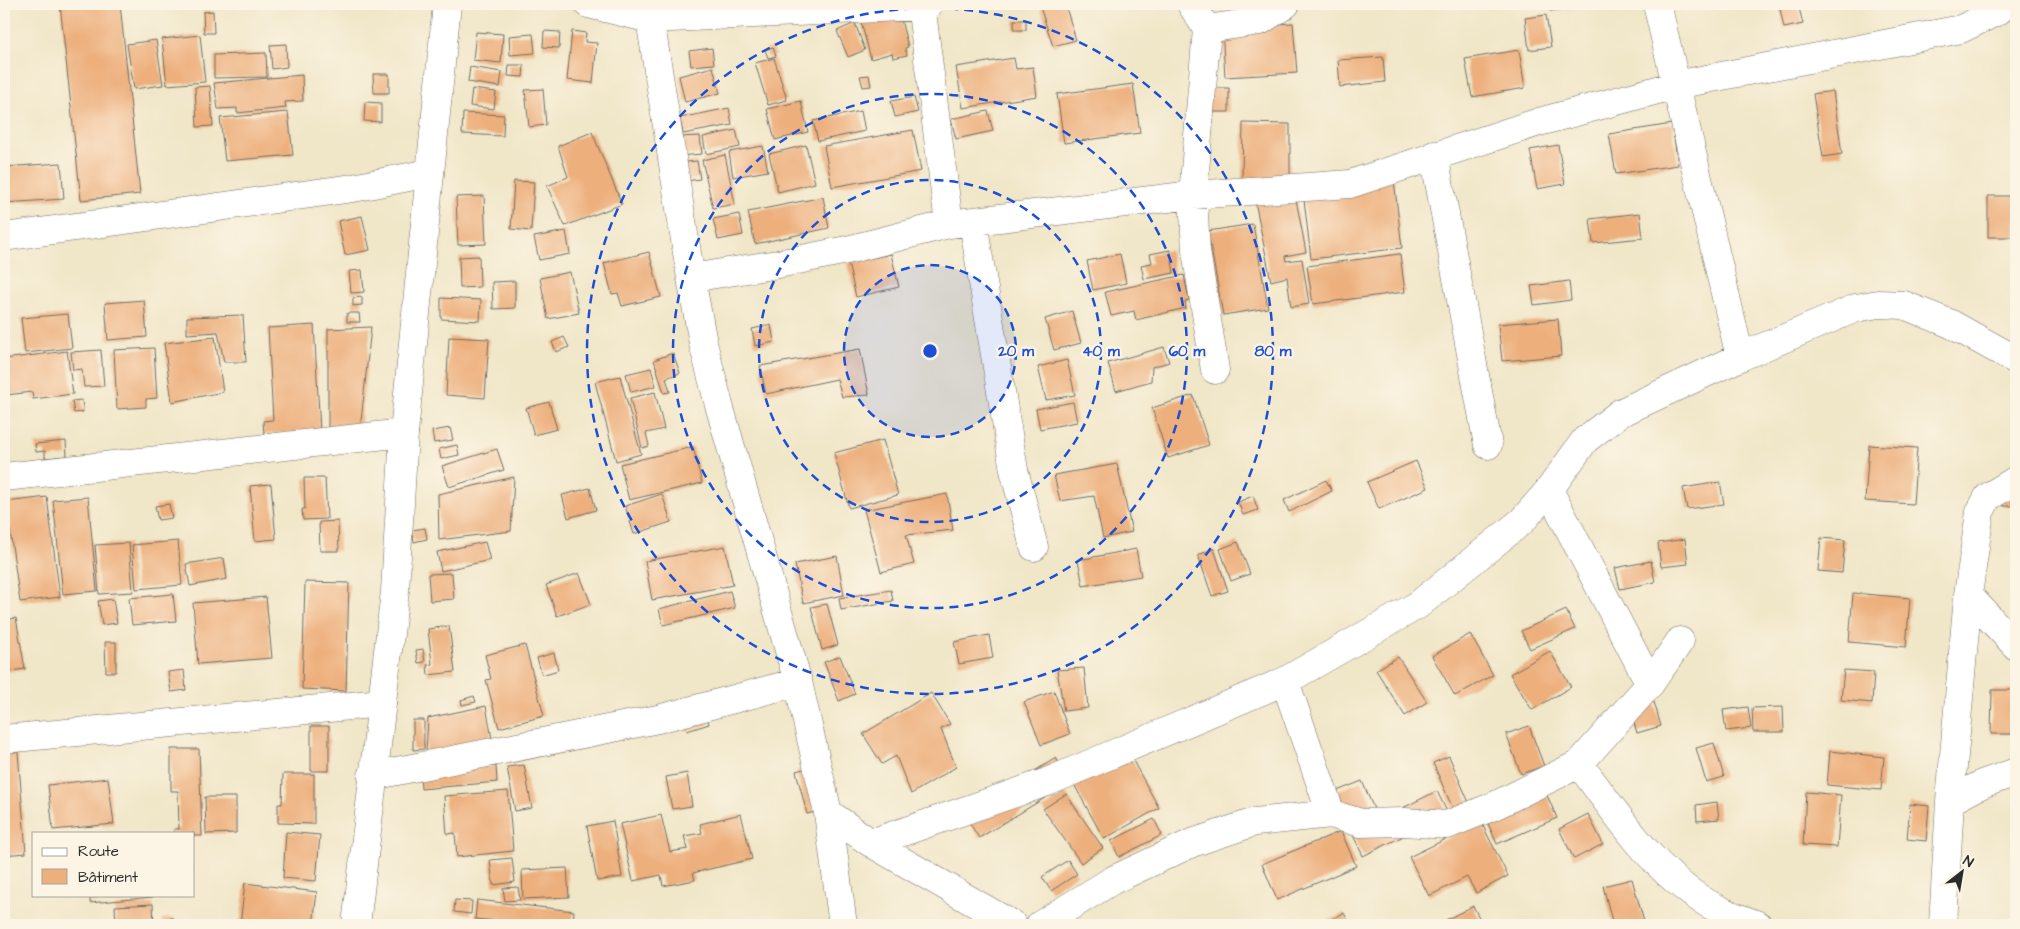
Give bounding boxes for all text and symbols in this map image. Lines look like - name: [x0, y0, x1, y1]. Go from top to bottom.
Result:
- text: 20 m: [997, 341, 1034, 362]
- text: 40 m: [1082, 341, 1120, 362]
- text: 60 m: [1169, 341, 1206, 362]
- text: 80 m: [1255, 341, 1292, 362]
- centre of rings: [921, 342, 939, 360]
- legend: [32, 832, 195, 896]
- text: Route: [78, 841, 119, 862]
- north arrow: [1938, 846, 1988, 896]
- text: N: [1959, 851, 1977, 873]
- text: Bâtiment: [78, 867, 138, 888]

